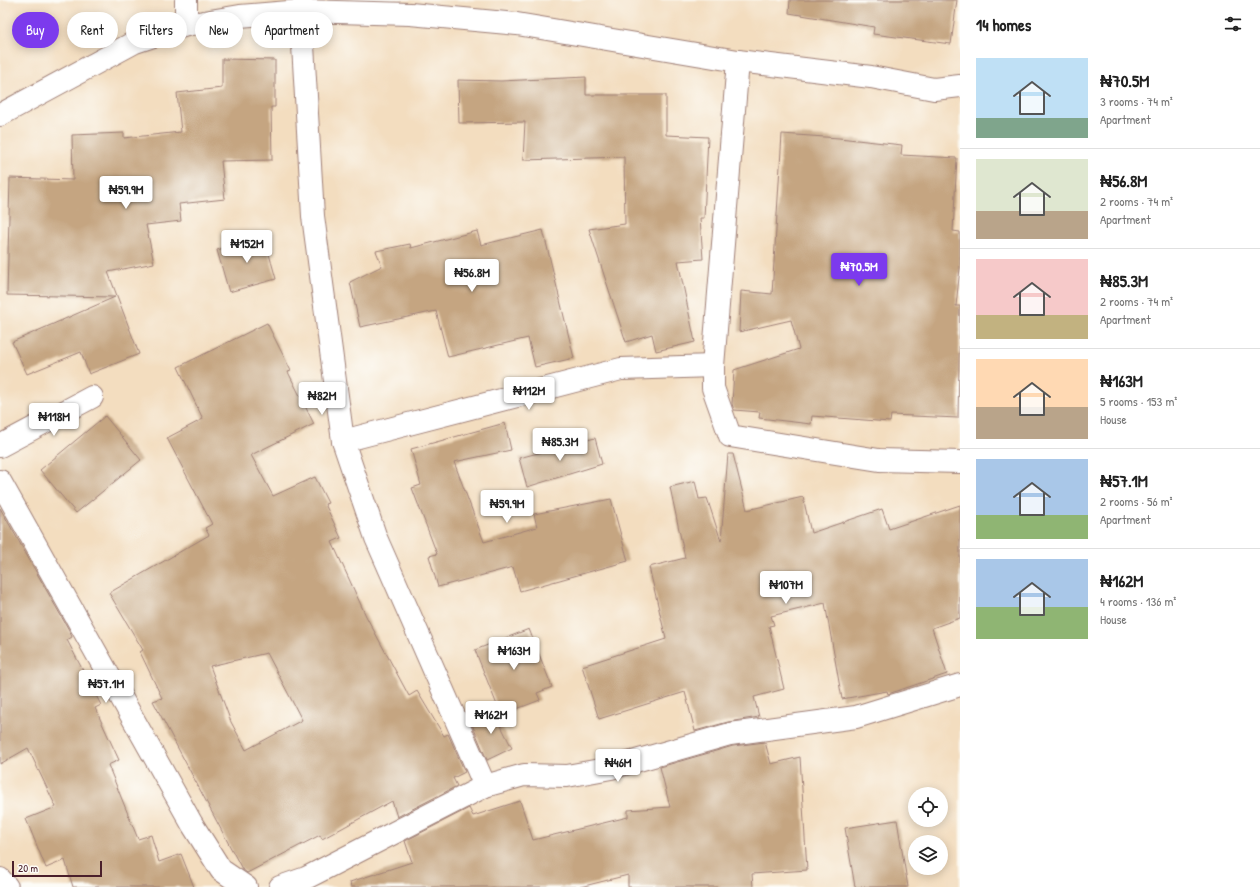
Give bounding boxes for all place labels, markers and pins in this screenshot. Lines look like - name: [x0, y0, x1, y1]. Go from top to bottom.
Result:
- pin: ₦59.9M: [93, 176, 159, 210]
- pin: ₦152M: [219, 230, 275, 264]
- pin: ₦70.5M: [826, 253, 892, 287]
- pin: ₦56.8M: [439, 259, 505, 293]
- pin: ₦112M: [501, 377, 557, 411]
- pin: ₦82M: [298, 382, 346, 416]
- pin: ₦118M: [26, 403, 82, 437]
- pin: ₦85.3M: [527, 428, 593, 462]
- pin: ₦59.9M: [474, 490, 540, 524]
- pin: ₦107M: [758, 571, 814, 605]
- pin: ₦163M: [486, 637, 542, 671]
- pin: ₦57.1M: [73, 670, 139, 704]
- pin: ₦162M: [463, 701, 519, 735]
- pin: ₦46M: [594, 749, 642, 783]

